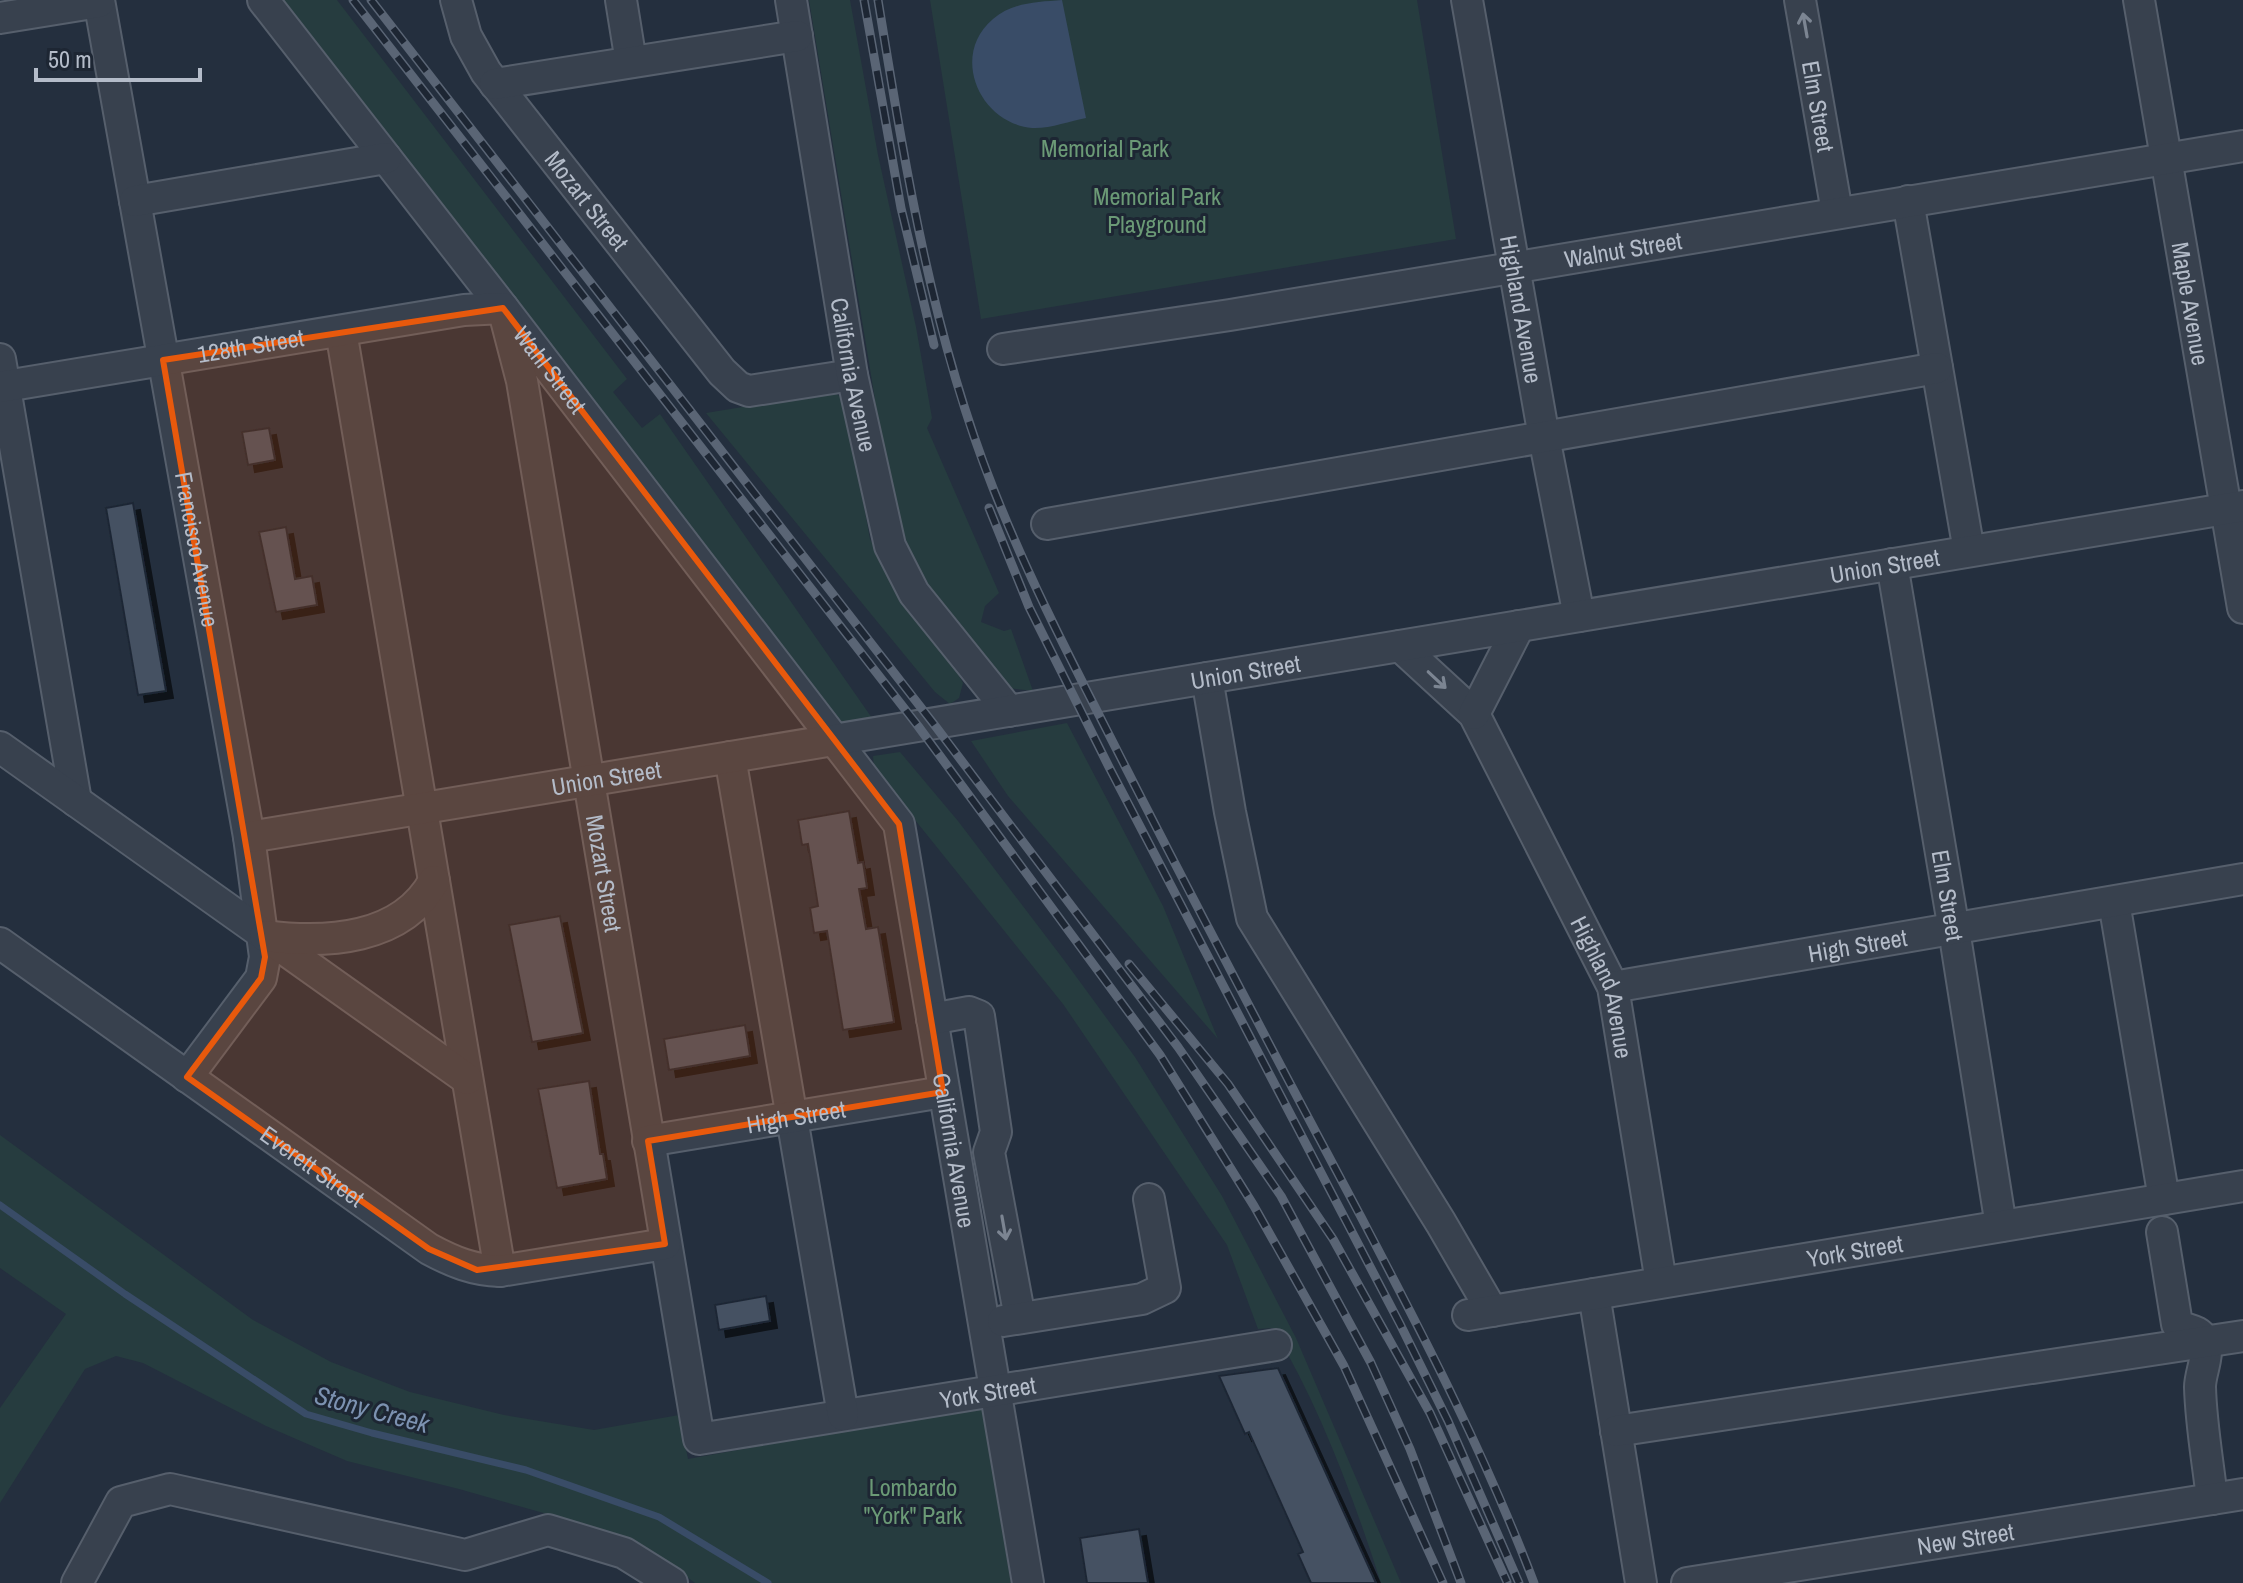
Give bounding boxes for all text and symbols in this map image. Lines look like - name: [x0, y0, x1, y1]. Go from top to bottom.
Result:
- one-way arrow: [1796, 13, 1811, 38]
- scale bar: [36, 32, 200, 82]
- text: 50 m: [48, 43, 92, 75]
- street label: Elm Street: [1795, 58, 1842, 155]
- park label: Memorial Park: [1041, 132, 1169, 164]
- street label: Mozart Street: [538, 144, 637, 257]
- park label: Memorial Park Playground: [1093, 180, 1221, 240]
- street label: Walnut Street: [1562, 224, 1685, 275]
- street label: Highland Avenue: [1493, 233, 1550, 386]
- street label: Maple Avenue: [2165, 240, 2217, 368]
- street label: California Avenue: [824, 295, 885, 455]
- street label: Wahl Street: [506, 319, 594, 420]
- street label: 128th Street: [195, 321, 307, 370]
- street label: Francisco Avenue: [168, 469, 227, 630]
- street label: Union Street: [1827, 541, 1942, 590]
- street label: Union Street: [1188, 647, 1303, 696]
- one-way arrow: [1427, 671, 1447, 690]
- street label: Union Street: [549, 753, 664, 803]
- street label: Mozart Street: [579, 812, 630, 935]
- street label: Elm Street: [1925, 847, 1972, 944]
- street label: Highland Avenue: [1563, 910, 1640, 1061]
- street label: High Street: [1806, 921, 1910, 969]
- street label: California Avenue: [926, 1071, 983, 1230]
- street label: High Street: [744, 1092, 848, 1140]
- street label: Everett Street: [254, 1118, 371, 1214]
- one-way arrow: [997, 1215, 1012, 1241]
- street label: York Street: [1804, 1227, 1906, 1274]
- street label: York Street: [937, 1368, 1039, 1416]
- water label: Stony Creek: [311, 1377, 434, 1441]
- park label: Lombardo "York" Park: [864, 1471, 963, 1531]
- street label: New Street: [1915, 1515, 2017, 1562]

